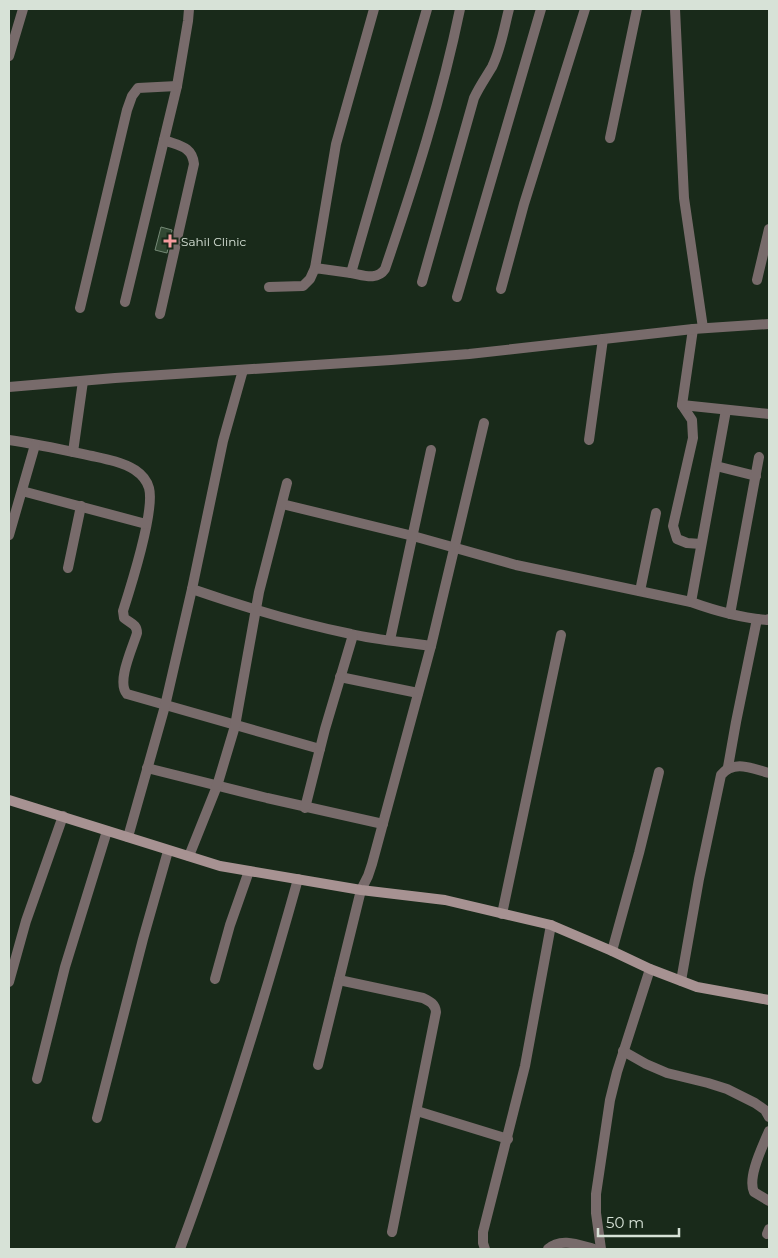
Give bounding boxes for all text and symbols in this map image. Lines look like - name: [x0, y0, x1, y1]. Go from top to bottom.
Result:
- marker: Sahil Clinic: [163, 234, 177, 248]
- place label: Sahil Clinic: [181, 234, 246, 249]
- scale bar: [598, 1206, 679, 1238]
- text: 50 m: [606, 1213, 644, 1232]

